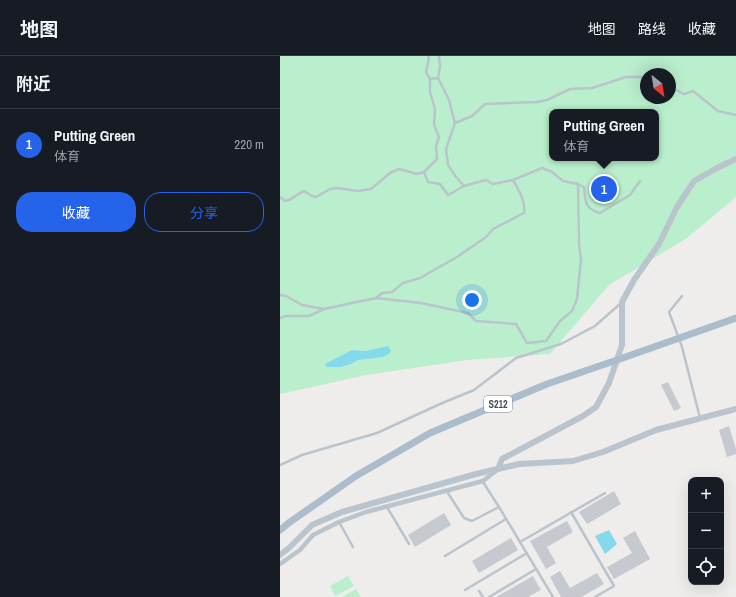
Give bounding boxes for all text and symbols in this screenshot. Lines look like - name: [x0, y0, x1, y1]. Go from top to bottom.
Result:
- text: 地图: [20, 16, 58, 42]
- text: 地图: [588, 20, 616, 38]
- text: 路线: [638, 20, 666, 38]
- text: 收藏: [688, 20, 716, 38]
- north arrow: [640, 68, 676, 104]
- text: 附近: [16, 72, 50, 95]
- popup: [549, 109, 659, 161]
- text: Putting Green: [563, 115, 645, 136]
- text: Putting Green: [54, 125, 135, 146]
- text: 1: [26, 136, 32, 153]
- text: 220 m: [234, 136, 264, 153]
- text: 体育: [563, 138, 589, 155]
- text: 体育: [54, 148, 80, 165]
- pin: 1: [591, 174, 617, 204]
- button: 收藏: [16, 192, 136, 232]
- button: 分享: [144, 192, 264, 232]
- your location: [462, 290, 482, 310]
- road number: S212: [484, 396, 512, 412]
- map controls: [688, 477, 724, 585]
- button: +: [688, 477, 724, 513]
- button: −: [688, 513, 724, 549]
- button: locate: [688, 549, 724, 585]

